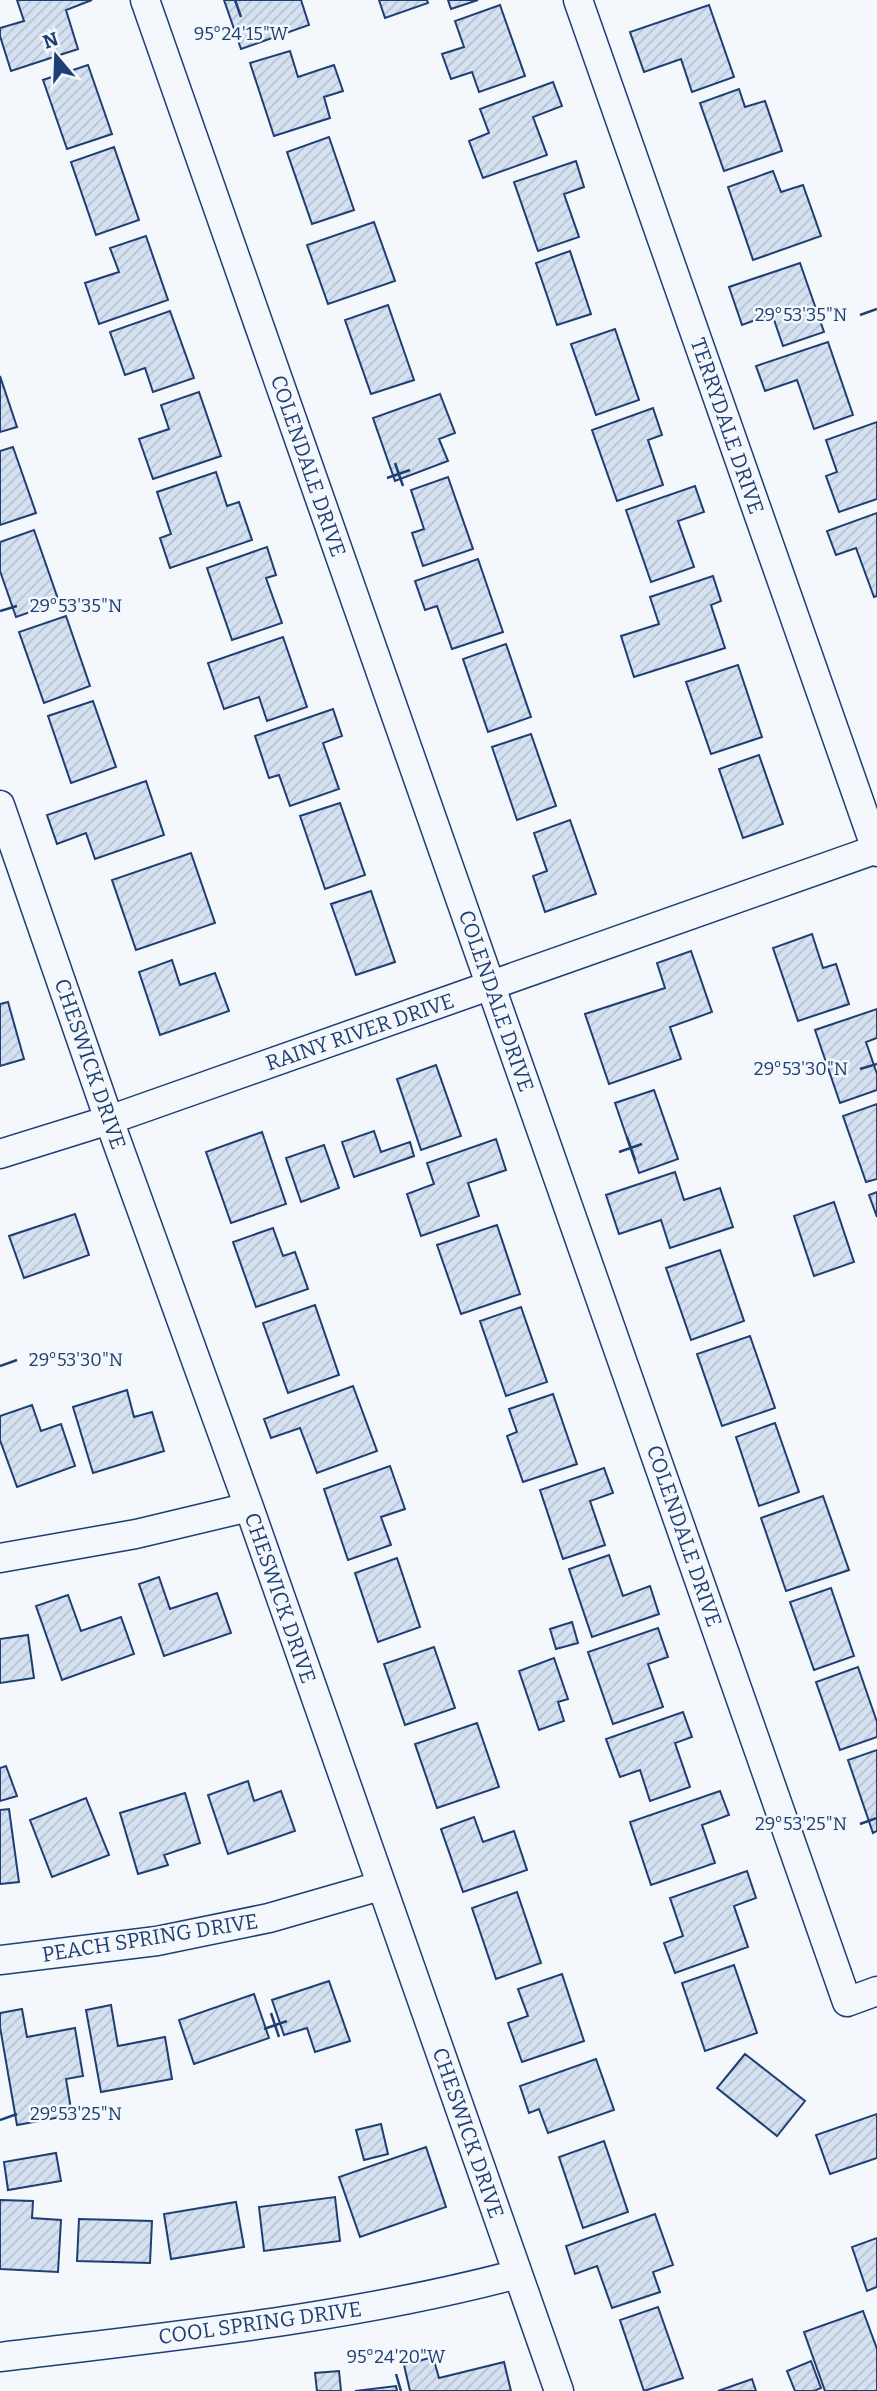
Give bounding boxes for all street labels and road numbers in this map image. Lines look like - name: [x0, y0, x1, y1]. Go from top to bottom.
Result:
- street label: TERRYDALE DRIVE: [685, 334, 769, 518]
- street label: COLENDALE DRIVE: [265, 372, 351, 560]
- street label: COLENDALE DRIVE: [453, 907, 539, 1095]
- street label: CHESWICK DRIVE: [49, 975, 131, 1153]
- street label: RAINY RIVER DRIVE: [262, 988, 458, 1076]
- street label: COLENDALE DRIVE: [641, 1442, 727, 1630]
- street label: CHESWICK DRIVE: [239, 1509, 321, 1687]
- street label: PEACH SPRING DRIVE: [40, 1908, 260, 1968]
- street label: CHESWICK DRIVE: [427, 2044, 509, 2222]
- street label: COOL SPRING DRIVE: [157, 2296, 363, 2350]

